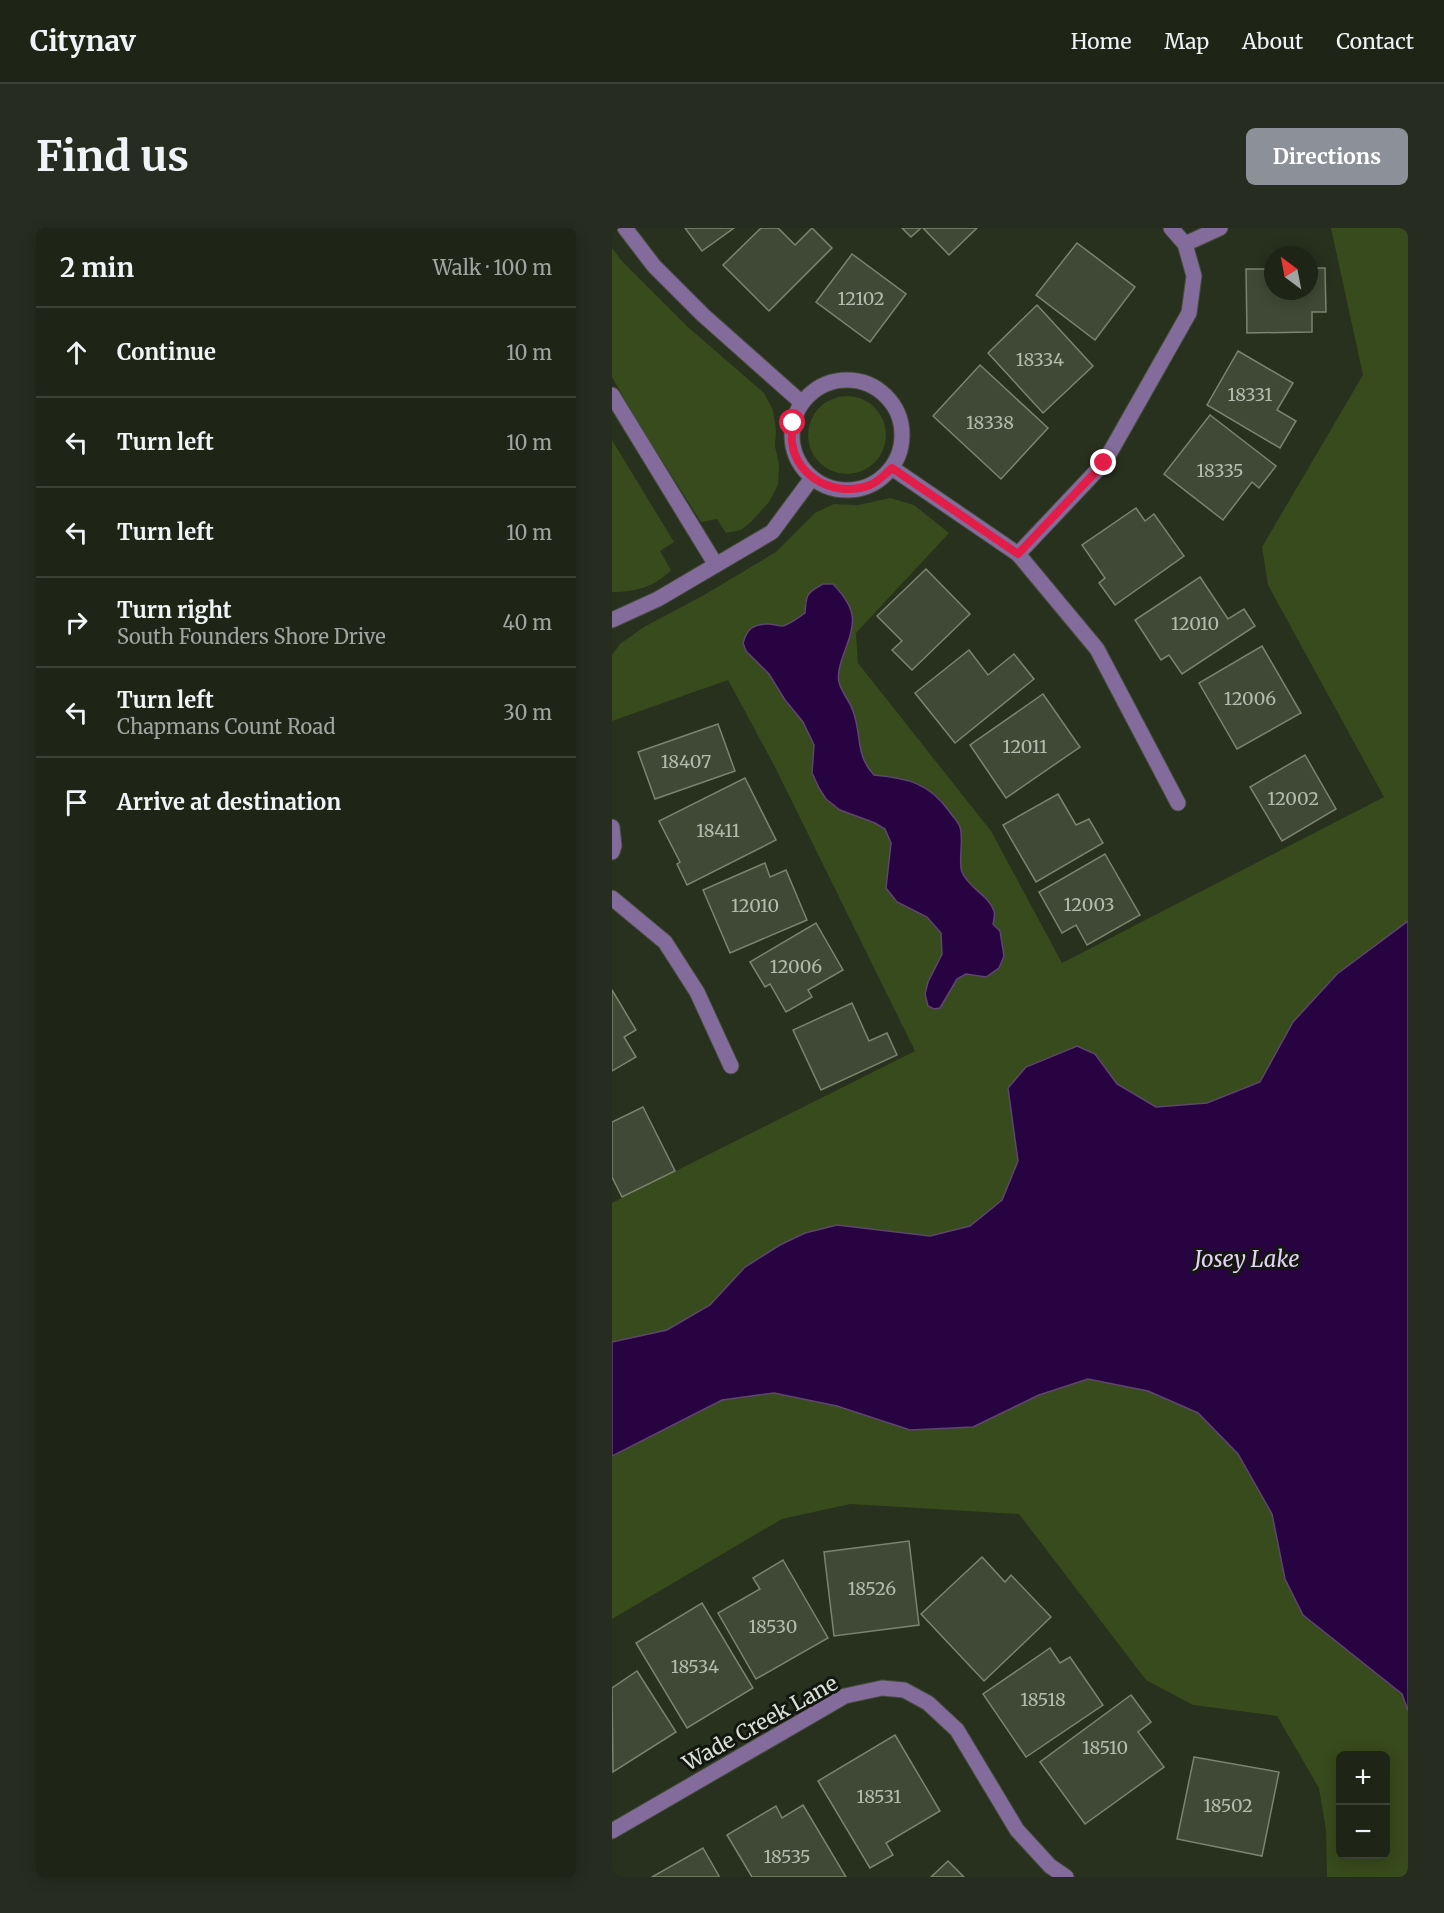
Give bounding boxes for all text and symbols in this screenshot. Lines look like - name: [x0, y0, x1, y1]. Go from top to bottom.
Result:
- text: Citynav: [30, 23, 136, 59]
- text: Home: [1071, 28, 1131, 55]
- text: Map: [1164, 28, 1209, 55]
- text: About: [1242, 28, 1303, 55]
- text: Contact: [1336, 28, 1414, 55]
- button: Directions: [1246, 128, 1408, 185]
- text: Find us: [36, 130, 189, 182]
- north arrow: [1264, 246, 1318, 300]
- text: 2 min: [60, 251, 134, 284]
- text: Walk · 100 m: [433, 255, 552, 280]
- house number: 12102: [837, 287, 885, 310]
- icon: ahead: [60, 336, 93, 369]
- text: Continue: [117, 338, 216, 366]
- text: 10 m: [506, 340, 552, 365]
- house number: 18334: [1016, 348, 1064, 371]
- house number: 18331: [1228, 383, 1272, 406]
- route start: [779, 409, 805, 435]
- house number: 18338: [966, 411, 1014, 434]
- icon: left: [60, 426, 93, 459]
- text: Turn left: [117, 428, 214, 456]
- text: 10 m: [506, 430, 552, 455]
- route end: [1090, 449, 1116, 475]
- house number: 18335: [1197, 459, 1243, 482]
- icon: left: [60, 516, 93, 549]
- text: Turn left: [117, 518, 214, 546]
- text: 10 m: [506, 520, 552, 545]
- text: Turn right: [117, 596, 231, 624]
- icon: right: [60, 606, 93, 639]
- text: 40 m: [502, 610, 552, 635]
- house number: 12010: [1171, 612, 1219, 635]
- text: South Founders Shore Drive: [117, 624, 386, 649]
- text: Turn left: [117, 686, 214, 714]
- house number: 12006: [1224, 687, 1276, 710]
- icon: left: [60, 696, 93, 729]
- text: 30 m: [503, 700, 552, 725]
- text: Chapmans Count Road: [117, 714, 335, 739]
- house number: 12011: [1003, 735, 1047, 758]
- house number: 18407: [661, 750, 711, 773]
- icon: arrive: [60, 786, 93, 819]
- house number: 12002: [1267, 787, 1319, 810]
- text: Arrive at destination: [117, 788, 341, 816]
- house number: 18411: [696, 819, 740, 842]
- house number: 12003: [1063, 893, 1115, 916]
- house number: 12010: [731, 894, 779, 917]
- house number: 12006: [770, 955, 822, 978]
- water label: Josey Lake: [1192, 1245, 1300, 1273]
- house number: 18526: [848, 1577, 896, 1600]
- house number: 18530: [749, 1615, 797, 1638]
- house number: 18534: [671, 1655, 719, 1678]
- street label: Wade Creek Lane: [677, 1669, 842, 1777]
- house number: 18518: [1020, 1688, 1066, 1711]
- house number: 18510: [1082, 1736, 1128, 1759]
- map controls: [1336, 1751, 1390, 1859]
- button: +: [1336, 1751, 1390, 1805]
- house number: 18531: [857, 1785, 901, 1808]
- house number: 18502: [1203, 1794, 1253, 1817]
- button: −: [1336, 1805, 1390, 1859]
- house number: 18535: [763, 1845, 811, 1868]

